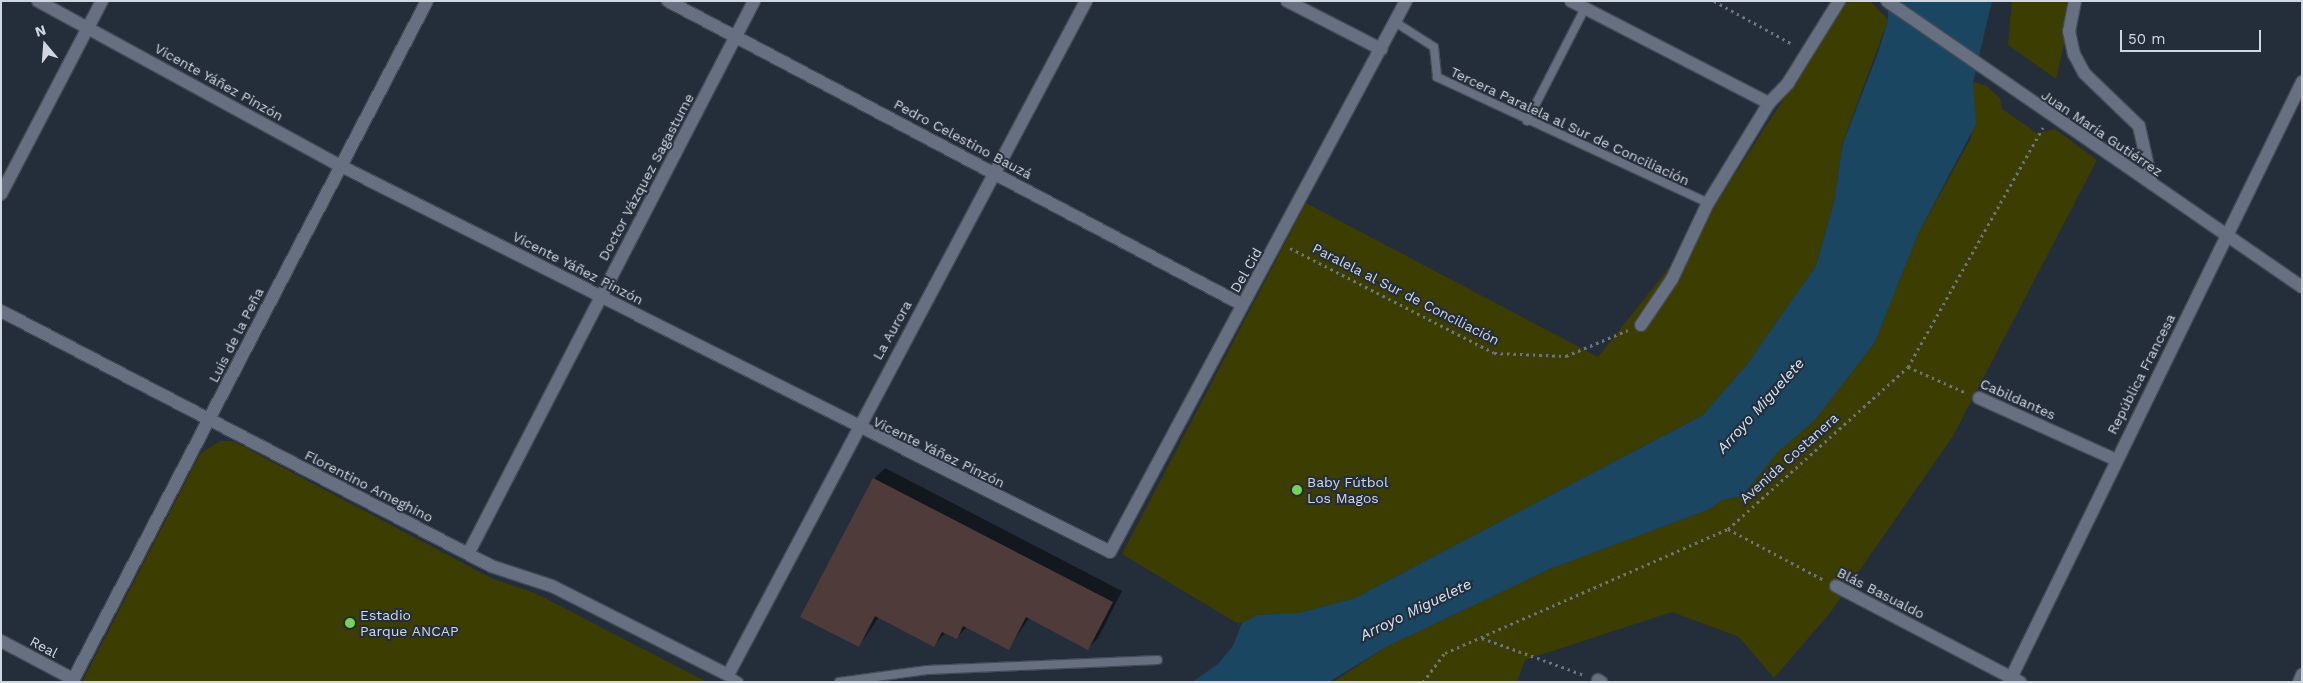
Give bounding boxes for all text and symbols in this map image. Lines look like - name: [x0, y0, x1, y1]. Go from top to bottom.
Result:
- north arrow: [20, 20, 70, 70]
- scale bar: [2123, 20, 2264, 52]
- text: N: [33, 22, 48, 40]
- text: 50 m: [2128, 30, 2165, 48]
- street label: Vicente Yáñez Pinzón: [151, 39, 287, 125]
- street label: Tercera Paralela al Sur de Conciliación: [1447, 63, 1693, 189]
- street label: Juan María Gutiérrez: [2038, 86, 2166, 180]
- street label: Doctor Vázquez Sagastume: [595, 90, 697, 264]
- street label: Pedro Celestino Bauzá: [891, 95, 1035, 183]
- street label: Vicente Yáñez Pinzón: [510, 228, 646, 308]
- street label: Paralela al Sur de Conciliación: [1309, 239, 1503, 349]
- street label: Del Cid: [1226, 244, 1266, 296]
- street label: Luis de la Peña: [205, 285, 267, 385]
- street label: La Aurora: [869, 297, 915, 363]
- street label: República Francesa: [2103, 311, 2179, 437]
- water label: Arroyo Miguelete: [1714, 355, 1808, 457]
- street label: Cabildantes: [1978, 375, 2058, 423]
- street label: Avenida Costanera: [1736, 409, 1842, 507]
- street label: Vicente Yáñez Pinzón: [870, 413, 1008, 491]
- street label: Florentino Ameghino: [302, 446, 436, 526]
- place label: Baby Fútbol Los Magos: [1307, 474, 1389, 507]
- marker: Baby Fútbol Los Magos: [1291, 484, 1303, 496]
- street label: Blás Basualdo: [1834, 564, 1928, 622]
- water label: Arroyo Miguelete: [1357, 575, 1475, 645]
- place label: Estadio Parque ANCAP: [360, 607, 459, 640]
- marker: Estadio Parque ANCAP: [344, 617, 356, 629]
- street label: Real: [27, 633, 61, 661]

